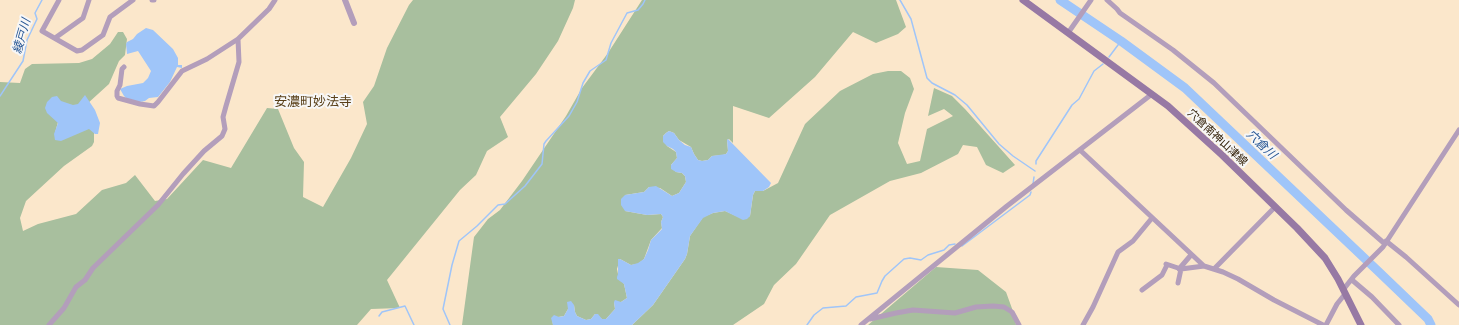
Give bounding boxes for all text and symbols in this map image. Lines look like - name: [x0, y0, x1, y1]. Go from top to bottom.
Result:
- water label: 綾戸川: [9, 17, 33, 55]
- district label: 安濃町妙法寺: [274, 93, 352, 109]
- street label: 穴倉南神山津線: [1185, 106, 1251, 168]
- water label: 穴倉川: [1244, 126, 1280, 162]

